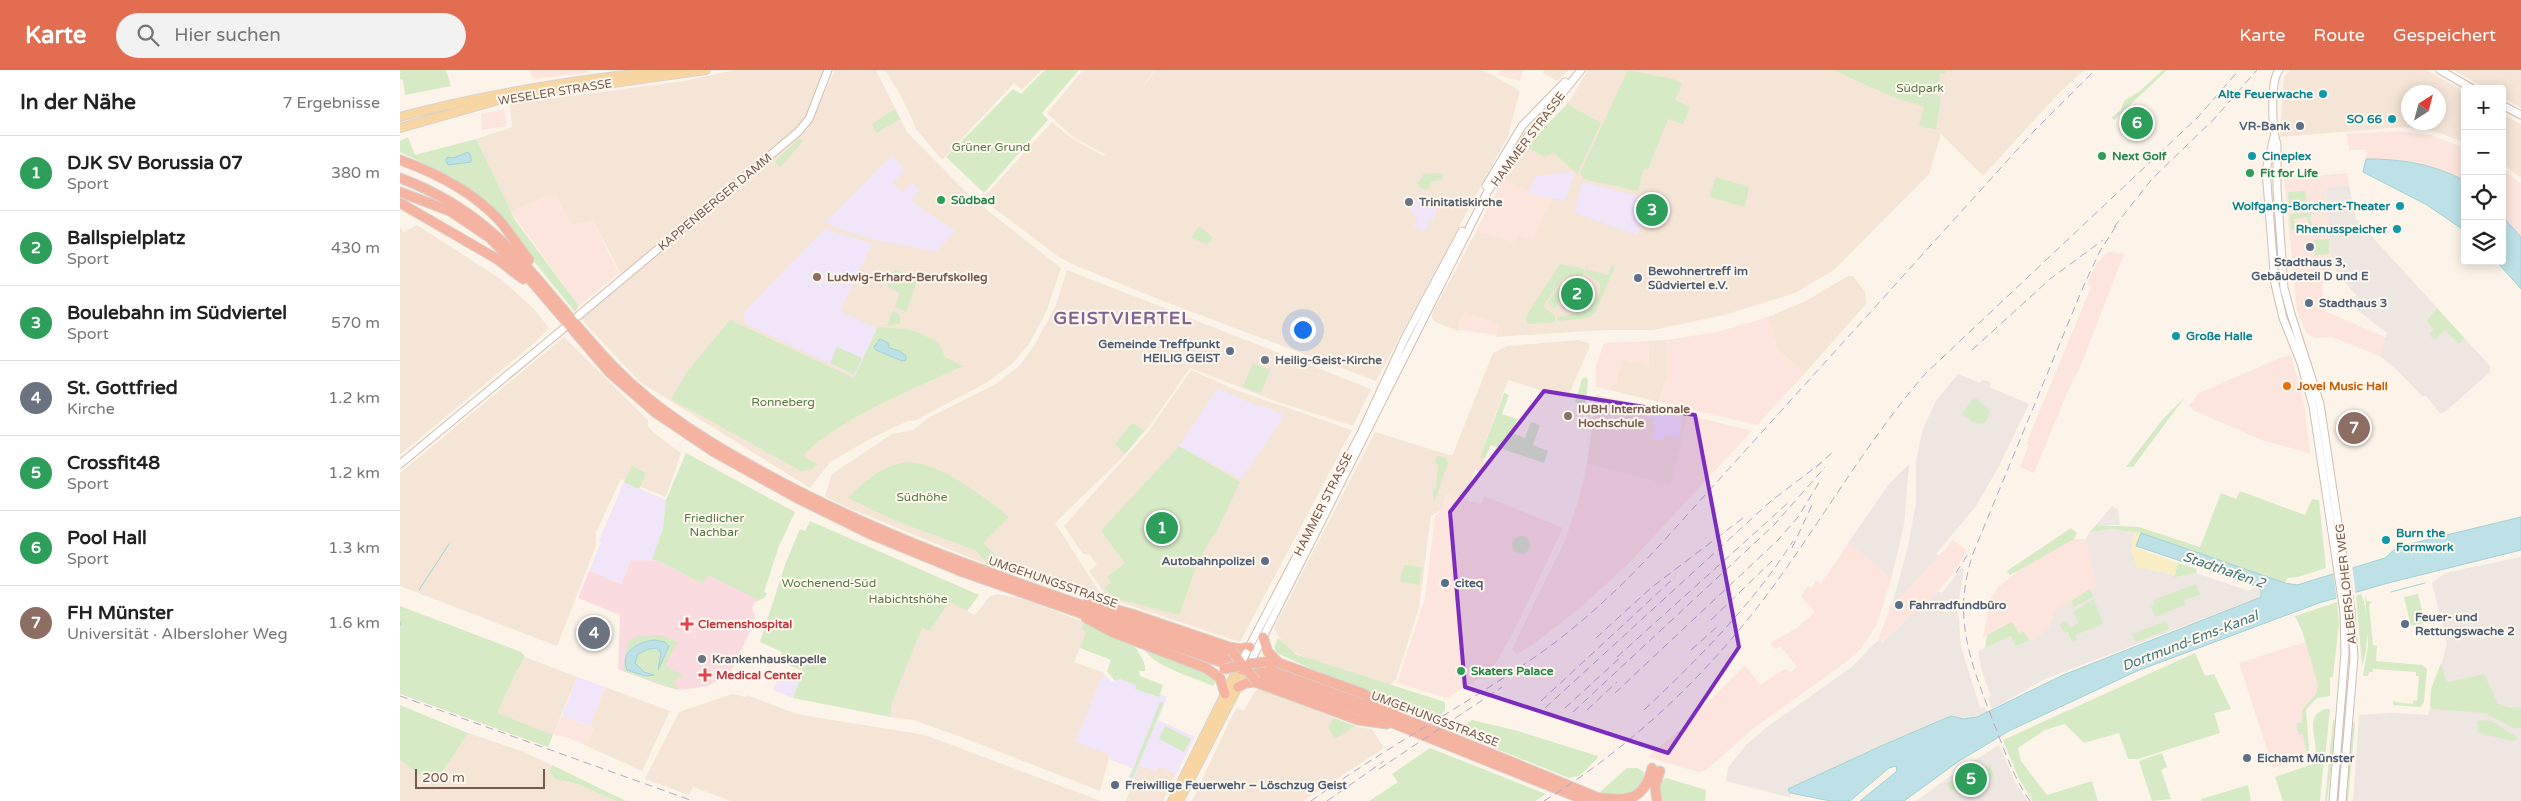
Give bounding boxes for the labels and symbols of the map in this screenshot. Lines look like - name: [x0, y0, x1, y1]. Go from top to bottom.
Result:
- street label: WESELER STRASSE: [497, 76, 613, 108]
- park label: Südpark: [1896, 81, 1944, 95]
- north arrow: [2401, 85, 2446, 130]
- place label: Alte Feuerwache: [2218, 87, 2313, 101]
- marker: Alte Feuerwache: [2317, 88, 2329, 100]
- street label: HAMMER STRASSE: [1488, 89, 1568, 189]
- pin: 6: [2121, 104, 2153, 142]
- place label: SO 66: [2347, 112, 2382, 126]
- marker: SO 66: [2386, 113, 2398, 125]
- place label: VR-Bank: [2239, 119, 2290, 133]
- marker: VR-Bank: [2294, 120, 2306, 132]
- park label: Grüner Grund: [952, 140, 1030, 154]
- place label: Next Golf: [2112, 149, 2167, 163]
- place label: Cineplex: [2262, 149, 2312, 164]
- street label: KAPPENBERGER DAMM: [655, 150, 775, 254]
- marker: Next Golf: [2096, 150, 2108, 162]
- marker: Cineplex: [2246, 150, 2258, 162]
- place label: Fit for Life: [2260, 166, 2318, 180]
- marker: Fit for Life: [2244, 167, 2256, 179]
- pin: 3: [1636, 191, 1668, 229]
- place label: Südbad: [951, 193, 995, 207]
- marker: Südbad: [935, 194, 947, 206]
- place label: Trinitatiskirche: [1418, 195, 1503, 209]
- marker: Trinitatiskirche: [1403, 196, 1415, 208]
- place label: Wolfgang-Borchert-Theater: [2232, 199, 2390, 214]
- marker: Wolfgang-Borchert-Theater: [2394, 200, 2406, 212]
- place label: Rhenusspeicher: [2296, 222, 2387, 237]
- marker: Rhenusspeicher: [2391, 223, 2403, 235]
- marker: Stadthaus 3, Gebäudeteil D und E: [2304, 241, 2316, 253]
- place label: Stadthaus 3, Gebäudeteil D und E: [2251, 255, 2369, 283]
- place label: Bewohnertreff im Südviertel e.V.: [1648, 264, 1748, 292]
- place label: Ludwig-Erhard-Berufskolleg: [827, 270, 988, 285]
- marker: Ludwig-Erhard-Berufskolleg: [811, 271, 823, 283]
- marker: Bewohnertreff im Südviertel e.V.: [1632, 272, 1644, 284]
- pin: 2: [1561, 275, 1593, 313]
- place label: Stadthaus 3: [2319, 296, 2387, 310]
- marker: Stadthaus 3: [2303, 297, 2315, 309]
- district label: GEISTVIERTEL: [1053, 307, 1193, 329]
- your location: [1290, 317, 1316, 343]
- place label: Große Halle: [2186, 329, 2253, 343]
- marker: Große Halle: [2170, 330, 2182, 342]
- place label: Gemeinde Treffpunkt HEILIG GEIST: [1098, 337, 1221, 365]
- marker: Gemeinde Treffpunkt HEILIG GEIST: [1224, 345, 1236, 357]
- place label: Heilig-Geist-Kirche: [1275, 353, 1382, 368]
- marker: Heilig-Geist-Kirche: [1259, 354, 1271, 366]
- place label: Jovel Music Hall: [2296, 379, 2388, 393]
- marker: Jovel Music Hall: [2281, 380, 2293, 392]
- park label: Ronneberg: [751, 395, 815, 409]
- place label: IUBH Internationale Hochschule: [1578, 402, 1690, 430]
- pin: 7: [2338, 409, 2370, 447]
- marker: IUBH Internationale Hochschule: [1562, 410, 1574, 422]
- street label: HAMMER STRASSE: [1291, 449, 1355, 558]
- park label: Südhöhe: [897, 490, 948, 504]
- pin: 1: [1146, 509, 1178, 547]
- park label: Friedlicher Nachbar: [684, 511, 744, 539]
- street label: ALBERSLOHER WEG: [2333, 523, 2359, 645]
- place label: Burn the Formwork: [2396, 526, 2454, 554]
- marker: Burn the Formwork: [2380, 534, 2392, 546]
- water label: Stadthafen 2: [2181, 548, 2268, 592]
- street label: UMGEHUNGSSTRASSE: [986, 553, 1120, 611]
- place label: Autobahnpolizei: [1162, 554, 1255, 569]
- marker: Autobahnpolizei: [1259, 555, 1271, 567]
- park label: Wochenend-Süd: [782, 576, 876, 590]
- place label: citeq: [1455, 576, 1483, 591]
- marker: citeq: [1439, 577, 1451, 589]
- park label: Habichtshöhe: [869, 592, 948, 606]
- place label: Fahrradfundbüro: [1909, 598, 2006, 612]
- marker: Fahrradfundbüro: [1893, 599, 1905, 611]
- water label: Dortmund-Ems-Kanal: [2120, 607, 2262, 675]
- place label: Feuer- und Rettungswache 2: [2415, 610, 2515, 639]
- pin: 4: [578, 614, 610, 652]
- marker: Clemenshospital: [680, 617, 694, 631]
- place label: Clemenshospital: [698, 617, 792, 632]
- marker: Feuer- und Rettungswache 2: [2399, 618, 2411, 630]
- place label: Krankenhauskapelle: [712, 652, 827, 667]
- marker: Krankenhauskapelle: [696, 653, 708, 665]
- place label: Skaters Palace: [1471, 664, 1554, 678]
- marker: Skaters Palace: [1455, 665, 1467, 677]
- marker: Medical Center: [698, 668, 712, 682]
- place label: Medical Center: [716, 668, 802, 682]
- street label: UMGEHUNGSSTRASSE: [1369, 688, 1501, 750]
- place label: Eichamt Münster: [2257, 751, 2355, 765]
- marker: Eichamt Münster: [2241, 752, 2253, 764]
- pin: 5: [1955, 760, 1987, 798]
- scale bar: [415, 766, 545, 789]
- place label: Freiwillige Feuerwehr – Löschzug Geist: [1125, 778, 1347, 793]
- marker: Freiwillige Feuerwehr – Löschzug Geist: [1109, 779, 1121, 791]

